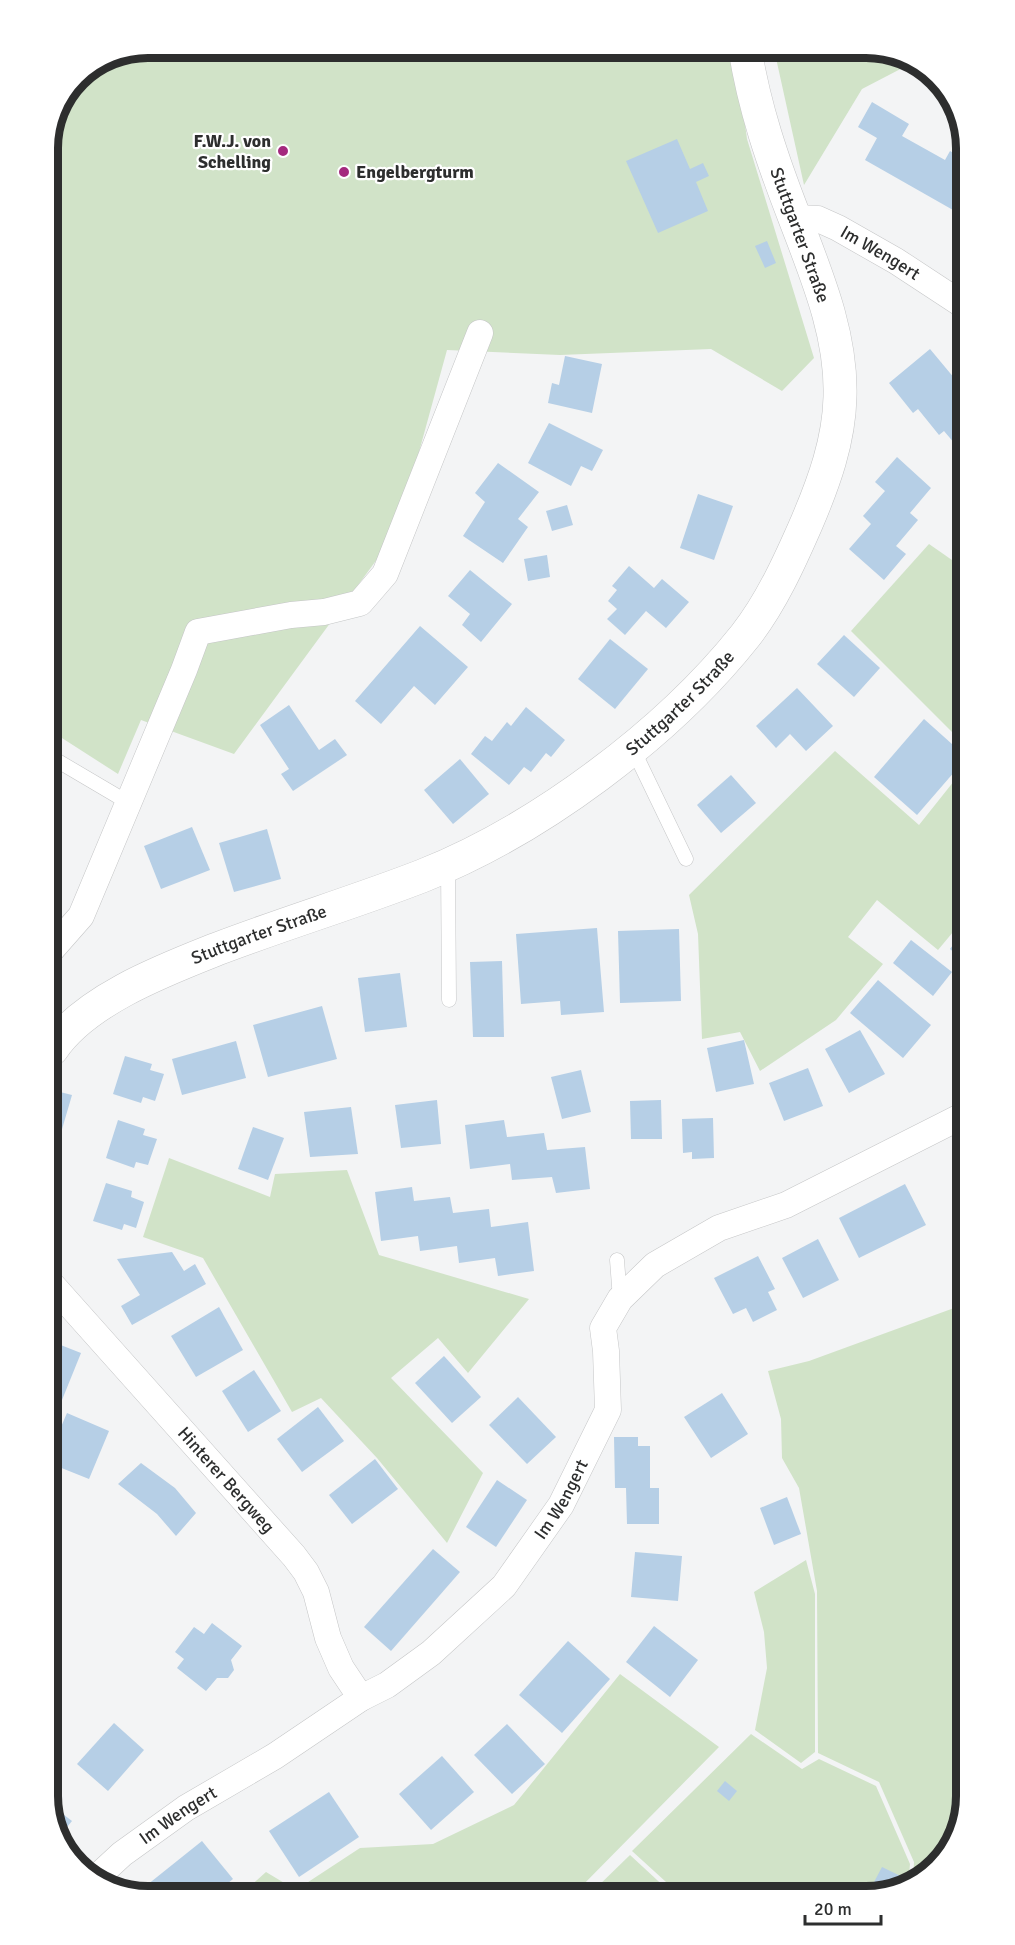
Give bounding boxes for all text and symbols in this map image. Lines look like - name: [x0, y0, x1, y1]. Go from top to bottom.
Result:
- place label: F.W.J. von Schelling: [193, 130, 271, 173]
- marker: F.W.J. von Schelling: [276, 144, 290, 158]
- place label: Engelbergturm: [356, 161, 474, 183]
- street label: Stuttgarter Straße: [765, 164, 835, 306]
- marker: Engelbergturm: [337, 165, 351, 179]
- street label: Im Wengert: [837, 221, 924, 285]
- street label: Stuttgarter Straße: [621, 646, 739, 760]
- street label: Stuttgarter Straße: [188, 900, 330, 969]
- street label: Hinterer Bergweg: [173, 1422, 279, 1538]
- street label: Im Wengert: [529, 1456, 593, 1544]
- street label: Im Wengert: [135, 1781, 221, 1849]
- scale bar: [805, 1888, 882, 1926]
- text: 20 m: [814, 1898, 852, 1920]

